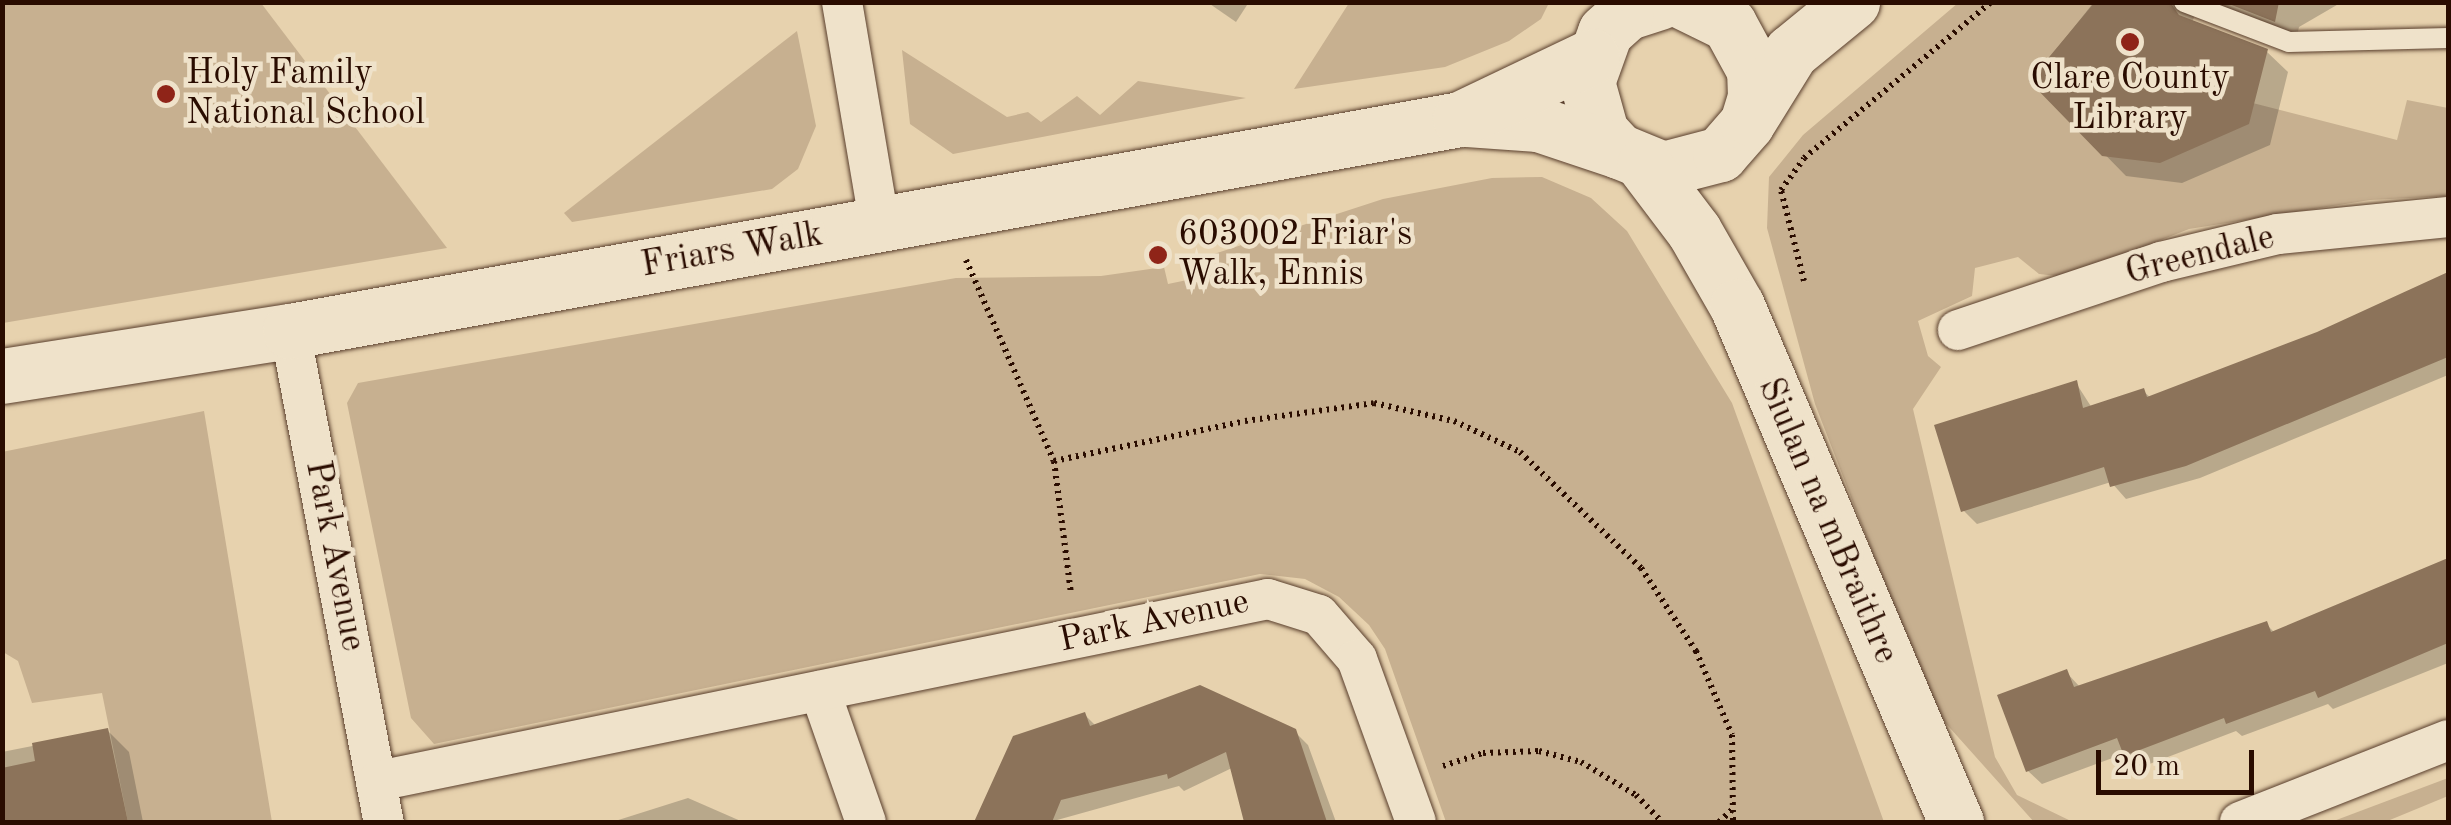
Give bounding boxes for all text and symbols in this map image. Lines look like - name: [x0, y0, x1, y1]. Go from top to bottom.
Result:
- marker: Clare County Library: [2119, 31, 2141, 53]
- place label: Holy Family National School: [186, 53, 425, 135]
- place label: Clare County Library: [2030, 58, 2230, 140]
- marker: Holy Family National School: [155, 83, 177, 105]
- street label: Friars Walk: [638, 214, 826, 288]
- place label: 603002 Friar's Walk, Ennis: [1178, 214, 1412, 296]
- street label: Greendale: [2121, 217, 2279, 295]
- marker: 603002 Friar's Walk, Ennis: [1147, 244, 1169, 266]
- street label: Siulan na mBraithre: [1748, 372, 1906, 670]
- street label: Park Avenue: [295, 457, 373, 655]
- street label: Park Avenue: [1055, 581, 1253, 663]
- scale bar: [2101, 730, 2258, 792]
- text: 20 m: [2113, 752, 2180, 782]

